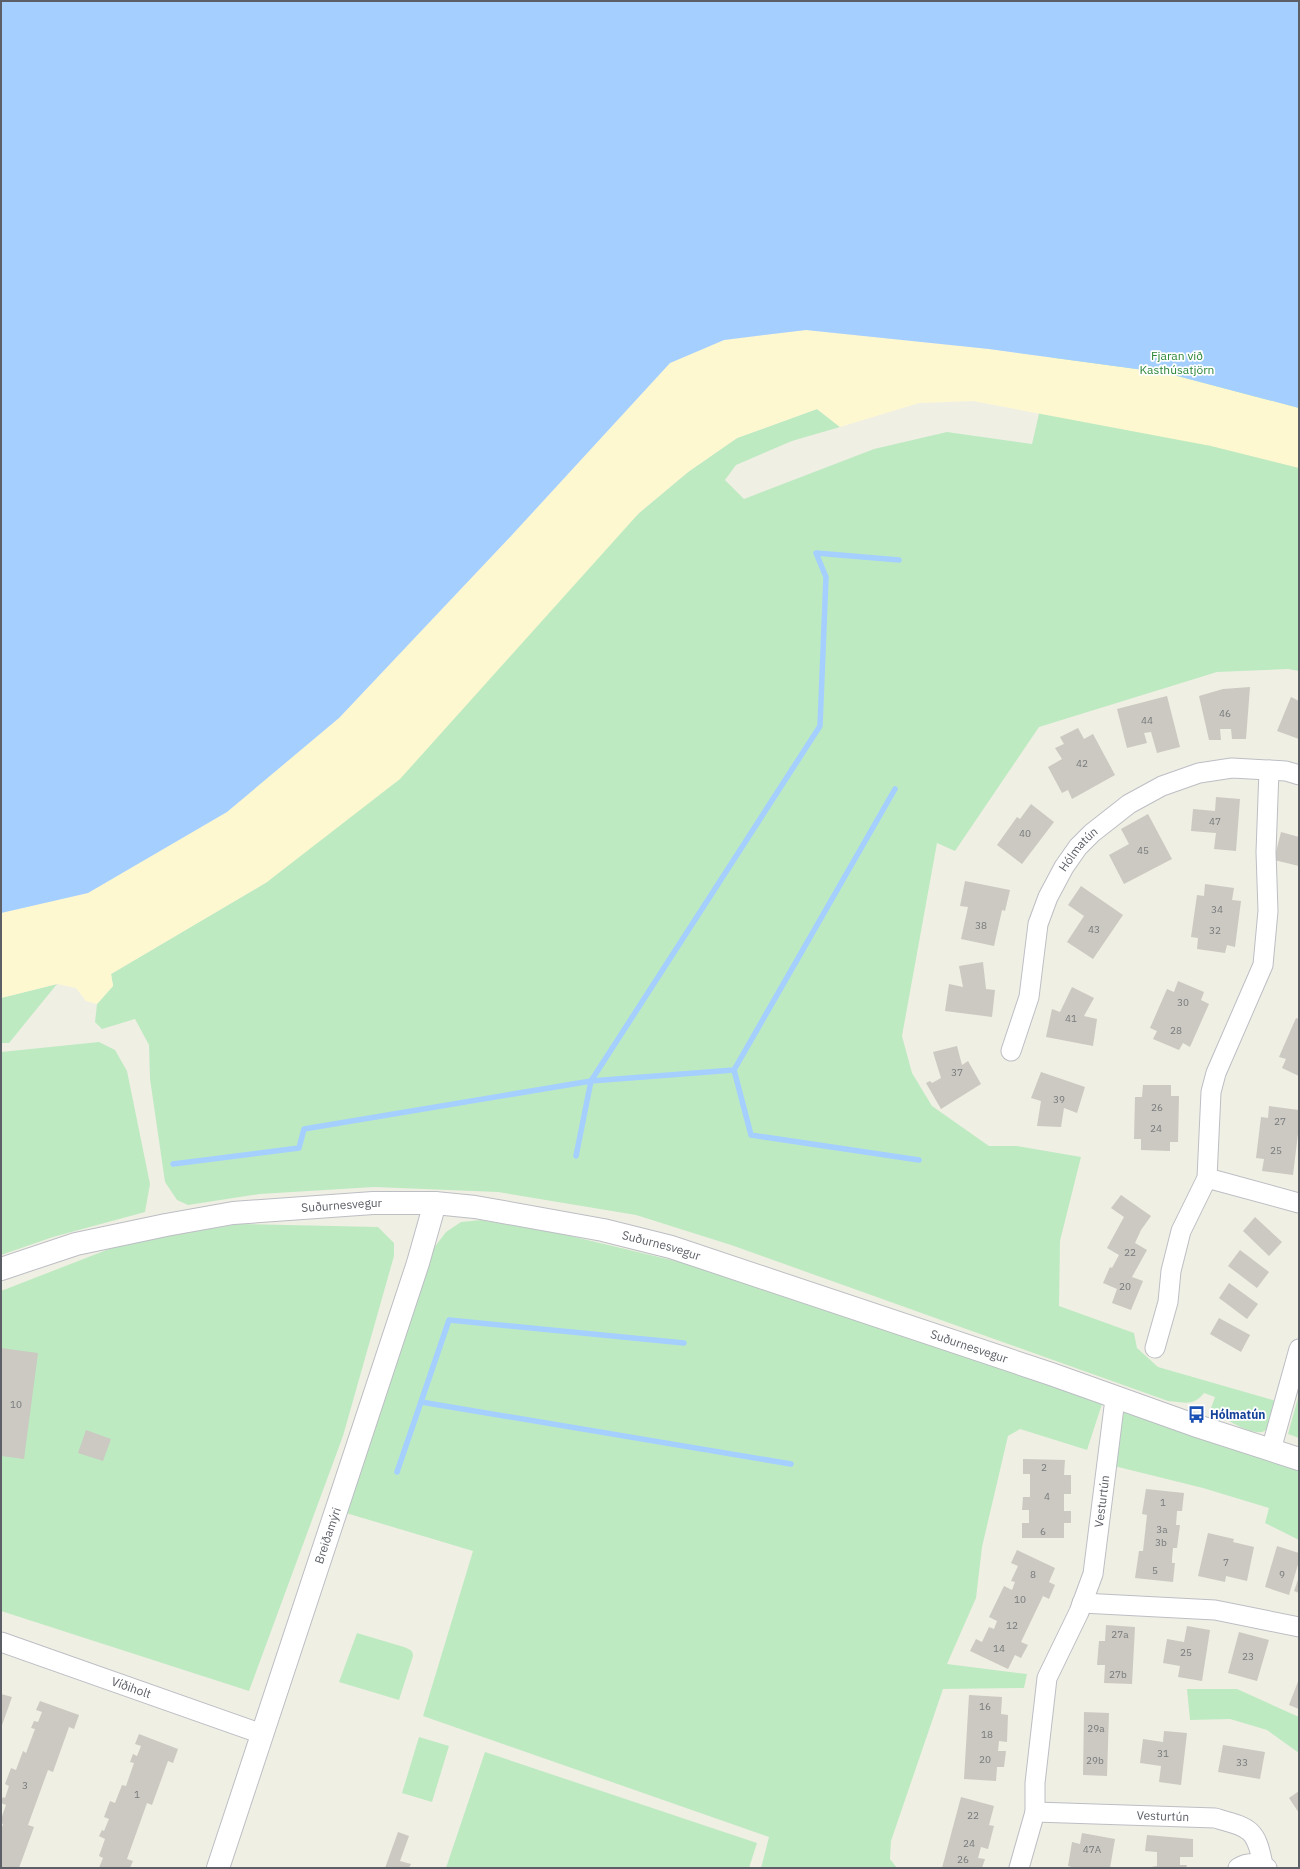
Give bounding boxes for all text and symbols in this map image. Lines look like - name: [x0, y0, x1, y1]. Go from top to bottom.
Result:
- park label: Fjaran við Kasthúsatjörn: [1140, 348, 1214, 377]
- house number: 46: [1219, 707, 1231, 720]
- house number: 44: [1141, 714, 1153, 727]
- house number: 42: [1076, 757, 1088, 770]
- house number: 47: [1209, 815, 1221, 828]
- street label: Hólmatún: [1055, 824, 1100, 874]
- house number: 40: [1019, 827, 1031, 840]
- house number: 45: [1137, 844, 1149, 857]
- house number: 34: [1211, 903, 1223, 916]
- house number: 38: [975, 919, 987, 932]
- house number: 43: [1088, 923, 1100, 936]
- house number: 32: [1209, 924, 1221, 937]
- house number: 30: [1177, 996, 1189, 1009]
- house number: 41: [1065, 1012, 1077, 1025]
- house number: 28: [1170, 1024, 1182, 1037]
- house number: 37: [951, 1066, 963, 1079]
- house number: 39: [1053, 1093, 1065, 1106]
- house number: 26: [1151, 1101, 1163, 1114]
- house number: 27: [1274, 1115, 1286, 1128]
- house number: 24: [1150, 1122, 1162, 1135]
- house number: 25: [1270, 1144, 1282, 1157]
- street label: Suðurnesvegur: [301, 1195, 383, 1215]
- street label: Suðurnesvegur: [621, 1227, 703, 1264]
- house number: 22: [1124, 1246, 1136, 1259]
- house number: 20: [1119, 1280, 1131, 1293]
- street label: Suðurnesvegur: [928, 1326, 1010, 1366]
- house number: 10: [10, 1398, 22, 1411]
- bus stop icon: Hólmatún: [1187, 1405, 1207, 1425]
- place label: Hólmatún: [1210, 1407, 1265, 1422]
- house number: 2: [1041, 1461, 1047, 1474]
- street label: Vesturtún: [1091, 1474, 1112, 1528]
- house number: 4: [1044, 1490, 1050, 1503]
- house number: 1: [1160, 1496, 1166, 1509]
- street label: Breiðamýri: [311, 1505, 344, 1566]
- house number: 3a: [1156, 1523, 1168, 1536]
- house number: 6: [1040, 1525, 1046, 1538]
- house number: 3b: [1155, 1536, 1167, 1549]
- house number: 7: [1223, 1556, 1229, 1569]
- house number: 5: [1152, 1564, 1158, 1577]
- house number: 8: [1030, 1568, 1036, 1581]
- house number: 9: [1279, 1568, 1285, 1581]
- house number: 10: [1014, 1593, 1026, 1606]
- house number: 12: [1006, 1619, 1018, 1632]
- house number: 27a: [1111, 1628, 1129, 1641]
- house number: 14: [993, 1642, 1005, 1655]
- house number: 25: [1180, 1646, 1192, 1659]
- house number: 23: [1242, 1650, 1254, 1663]
- house number: 27b: [1109, 1668, 1127, 1681]
- street label: Víðiholt: [109, 1674, 153, 1701]
- house number: 16: [979, 1700, 991, 1713]
- house number: 29a: [1087, 1722, 1105, 1735]
- house number: 18: [981, 1728, 993, 1741]
- house number: 31: [1157, 1747, 1169, 1760]
- house number: 20: [979, 1753, 991, 1766]
- house number: 29b: [1086, 1754, 1104, 1767]
- house number: 33: [1236, 1756, 1248, 1769]
- house number: 3: [22, 1779, 28, 1792]
- house number: 1: [134, 1788, 140, 1801]
- street label: Vesturtún: [1136, 1807, 1190, 1824]
- house number: 22: [967, 1809, 979, 1822]
- house number: 24: [963, 1837, 975, 1850]
- house number: 47A: [1083, 1843, 1102, 1856]
- house number: 26: [957, 1853, 969, 1866]

